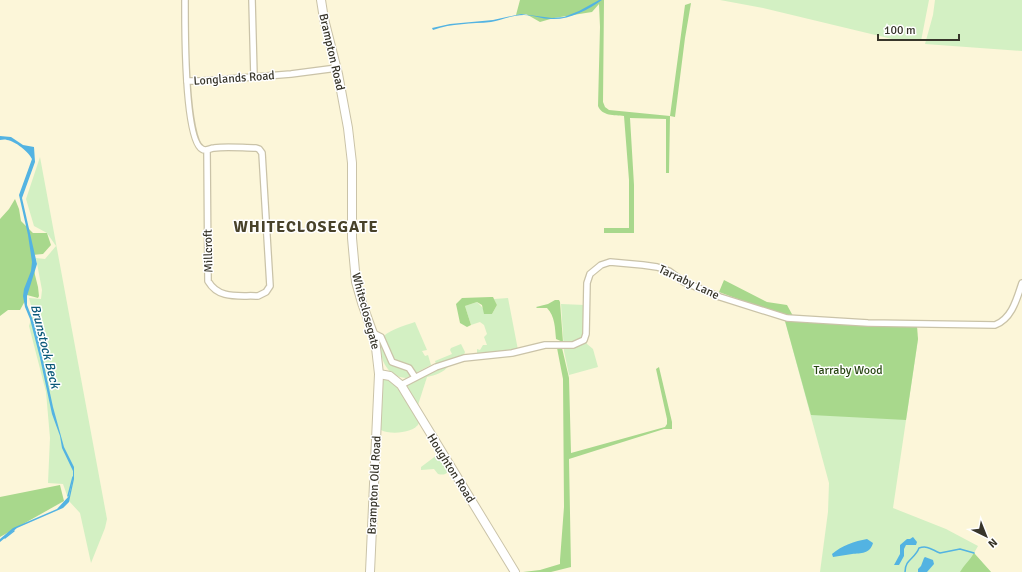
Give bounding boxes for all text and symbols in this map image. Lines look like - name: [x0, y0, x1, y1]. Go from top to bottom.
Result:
- street label: Brampton Road: [315, 12, 348, 92]
- scale bar: [878, 16, 959, 42]
- text: 100 m: [884, 23, 916, 38]
- street label: Longlands Road: [193, 68, 275, 89]
- district label: WHITECLOSEGATE: [233, 217, 379, 237]
- street label: Millcroft: [201, 229, 216, 273]
- street label: Tarraby Lane: [656, 262, 722, 303]
- street label: Whiteclosegate: [348, 271, 383, 351]
- water label: Brunstock Beck: [27, 303, 64, 391]
- park label: Tarraby Wood: [813, 363, 883, 378]
- street label: Houghton Road: [423, 431, 478, 506]
- street label: Brampton Old Road: [364, 435, 385, 535]
- north arrow: [966, 516, 1006, 556]
- text: N: [985, 536, 1000, 550]

